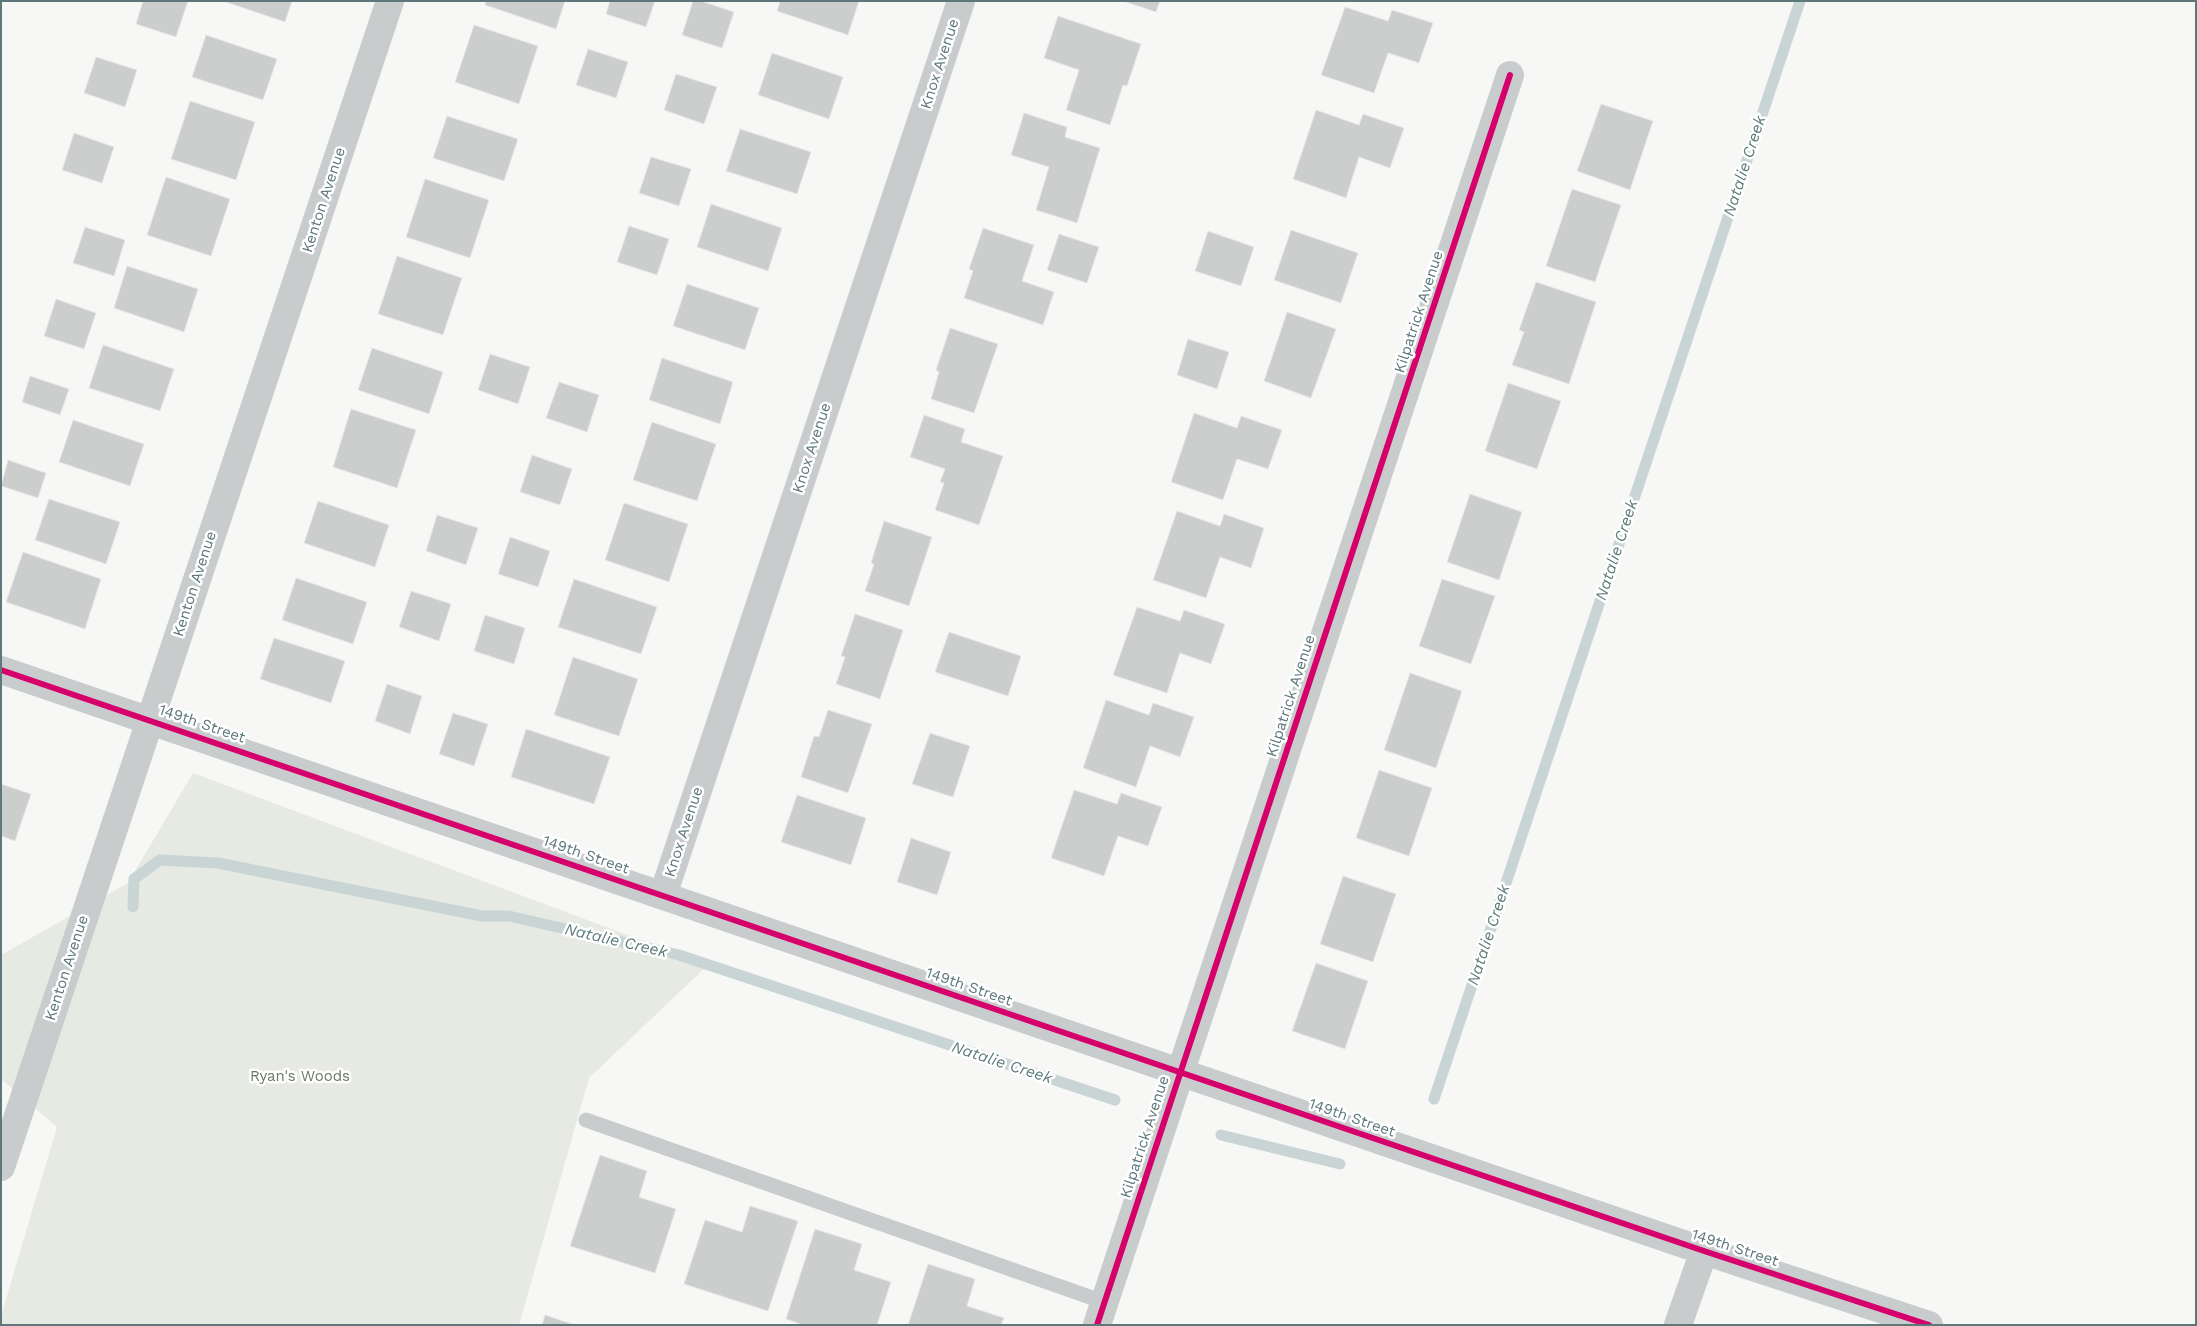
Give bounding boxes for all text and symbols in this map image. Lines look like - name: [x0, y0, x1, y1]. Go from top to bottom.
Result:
- street label: Knox Avenue: [917, 17, 963, 111]
- water label: Natalie Creek: [1720, 113, 1770, 219]
- street label: Kenton Avenue: [298, 145, 350, 255]
- street label: Kilpatrick Avenue: [1391, 249, 1447, 375]
- street label: Knox Avenue: [789, 401, 835, 495]
- water label: Natalie Creek: [1592, 497, 1642, 603]
- street label: Kenton Avenue: [169, 529, 221, 639]
- street label: Kilpatrick Avenue: [1263, 633, 1319, 759]
- street label: 149th Street: [156, 701, 248, 747]
- street label: Knox Avenue: [661, 785, 707, 879]
- street label: 149th Street: [540, 832, 632, 878]
- water label: Natalie Creek: [1464, 882, 1514, 988]
- street label: Kenton Avenue: [41, 913, 93, 1023]
- water label: Natalie Creek: [563, 920, 669, 962]
- street label: 149th Street: [923, 964, 1015, 1010]
- water label: Natalie Creek: [949, 1038, 1055, 1088]
- park label: Ryan's Woods: [250, 1068, 350, 1086]
- street label: Kilpatrick Avenue: [1117, 1074, 1173, 1200]
- street label: 149th Street: [1306, 1095, 1398, 1141]
- street label: 149th Street: [1689, 1226, 1781, 1270]

